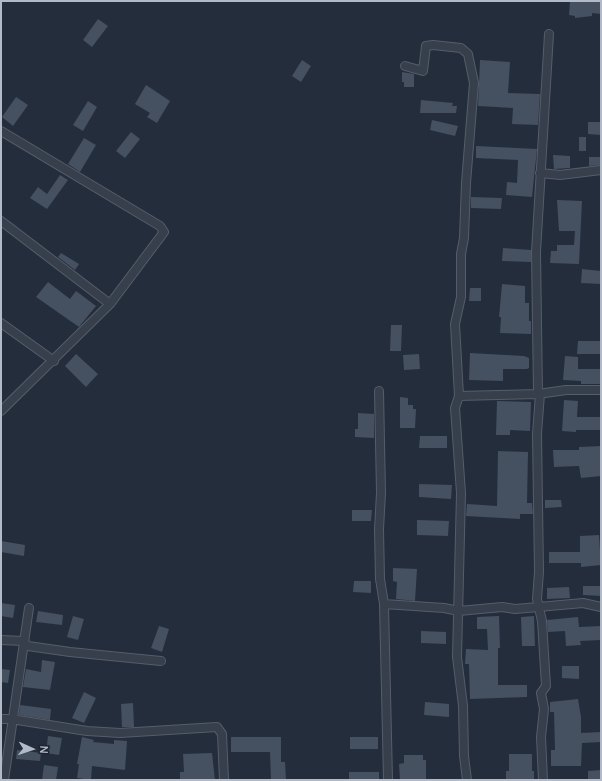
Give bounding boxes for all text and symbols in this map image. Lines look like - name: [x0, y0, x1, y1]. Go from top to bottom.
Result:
- north arrow: [12, 729, 52, 769]
- text: N: [37, 745, 52, 754]

